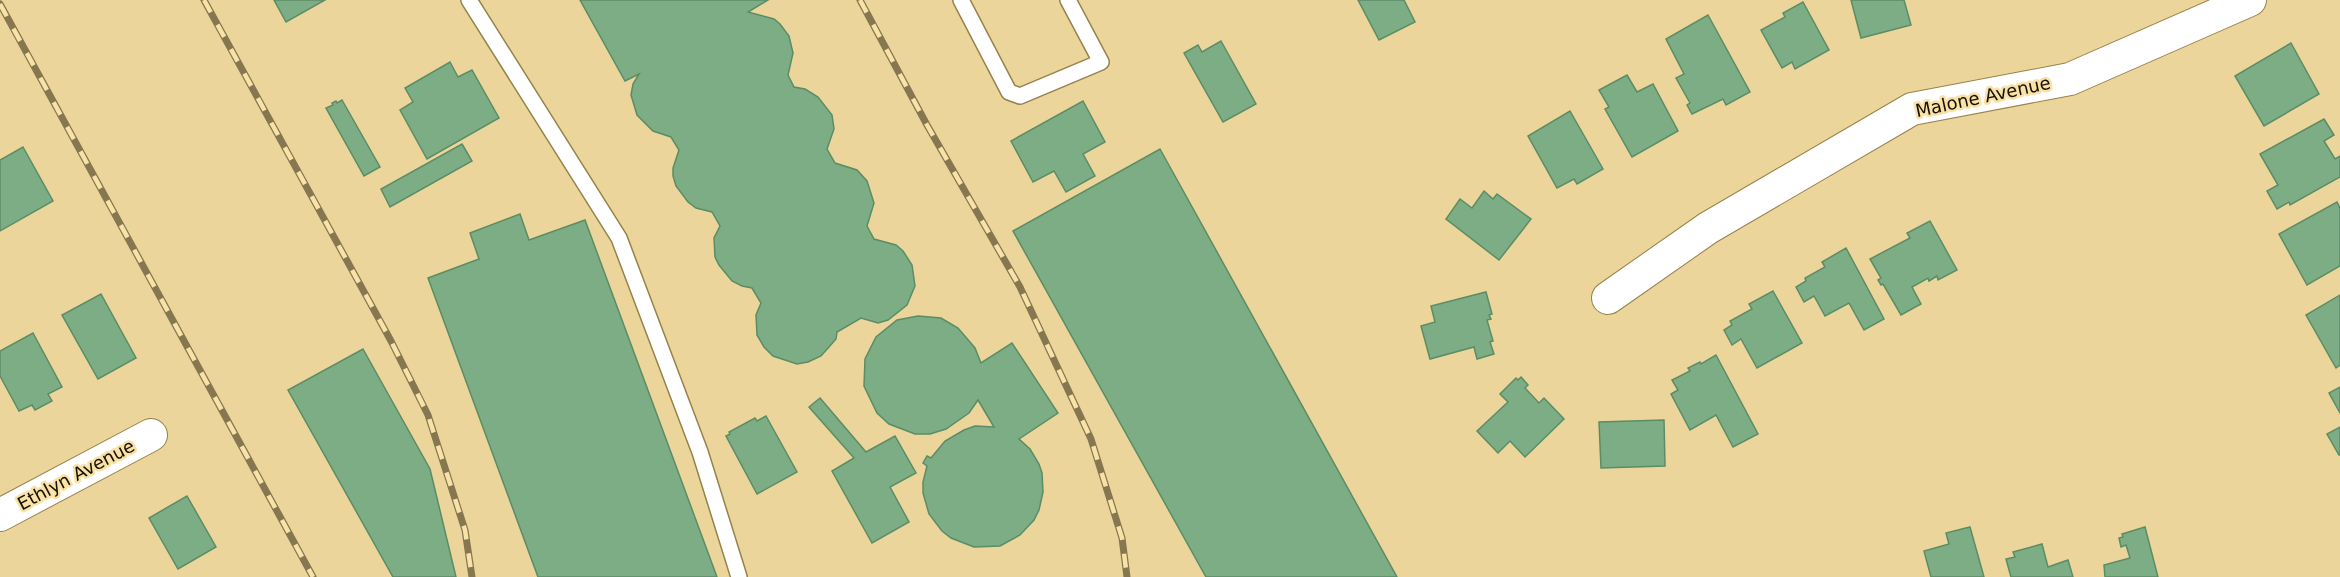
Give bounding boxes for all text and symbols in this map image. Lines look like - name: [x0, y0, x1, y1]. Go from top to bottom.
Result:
- street label: Malone Avenue: [1913, 72, 2052, 121]
- street label: Ethlyn Avenue: [14, 435, 138, 514]

